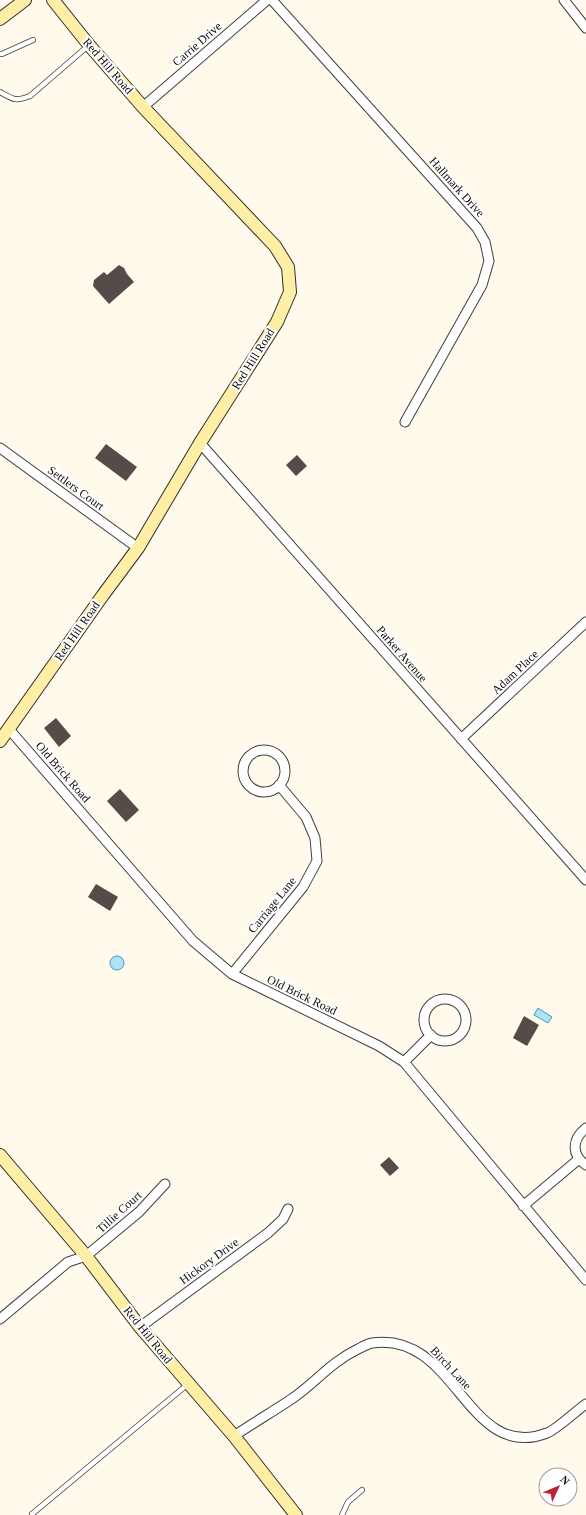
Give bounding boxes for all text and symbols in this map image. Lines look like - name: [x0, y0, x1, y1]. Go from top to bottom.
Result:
- street label: Carrie Drive: [170, 19, 224, 69]
- street label: Red Hill Road: [80, 35, 136, 97]
- street label: Hallmark Drive: [426, 154, 488, 220]
- street label: Red Hill Road: [229, 326, 277, 392]
- street label: Settlers Court: [45, 463, 107, 514]
- street label: Red Hill Road: [51, 599, 103, 663]
- street label: Parker Avenue: [374, 623, 430, 685]
- street label: Adam Place: [489, 647, 541, 697]
- street label: Old Brick Road: [33, 739, 93, 805]
- street label: Carriage Lane: [245, 874, 299, 936]
- street label: Old Brick Road: [265, 972, 339, 1018]
- street label: Tillie Court: [94, 1188, 145, 1236]
- street label: Hickory Drive: [177, 1235, 241, 1287]
- street label: Red Hill Road: [121, 1304, 175, 1366]
- street label: Birch Lane: [428, 1344, 474, 1392]
- north arrow: [538, 1467, 578, 1507]
- text: N: [558, 1473, 572, 1487]

